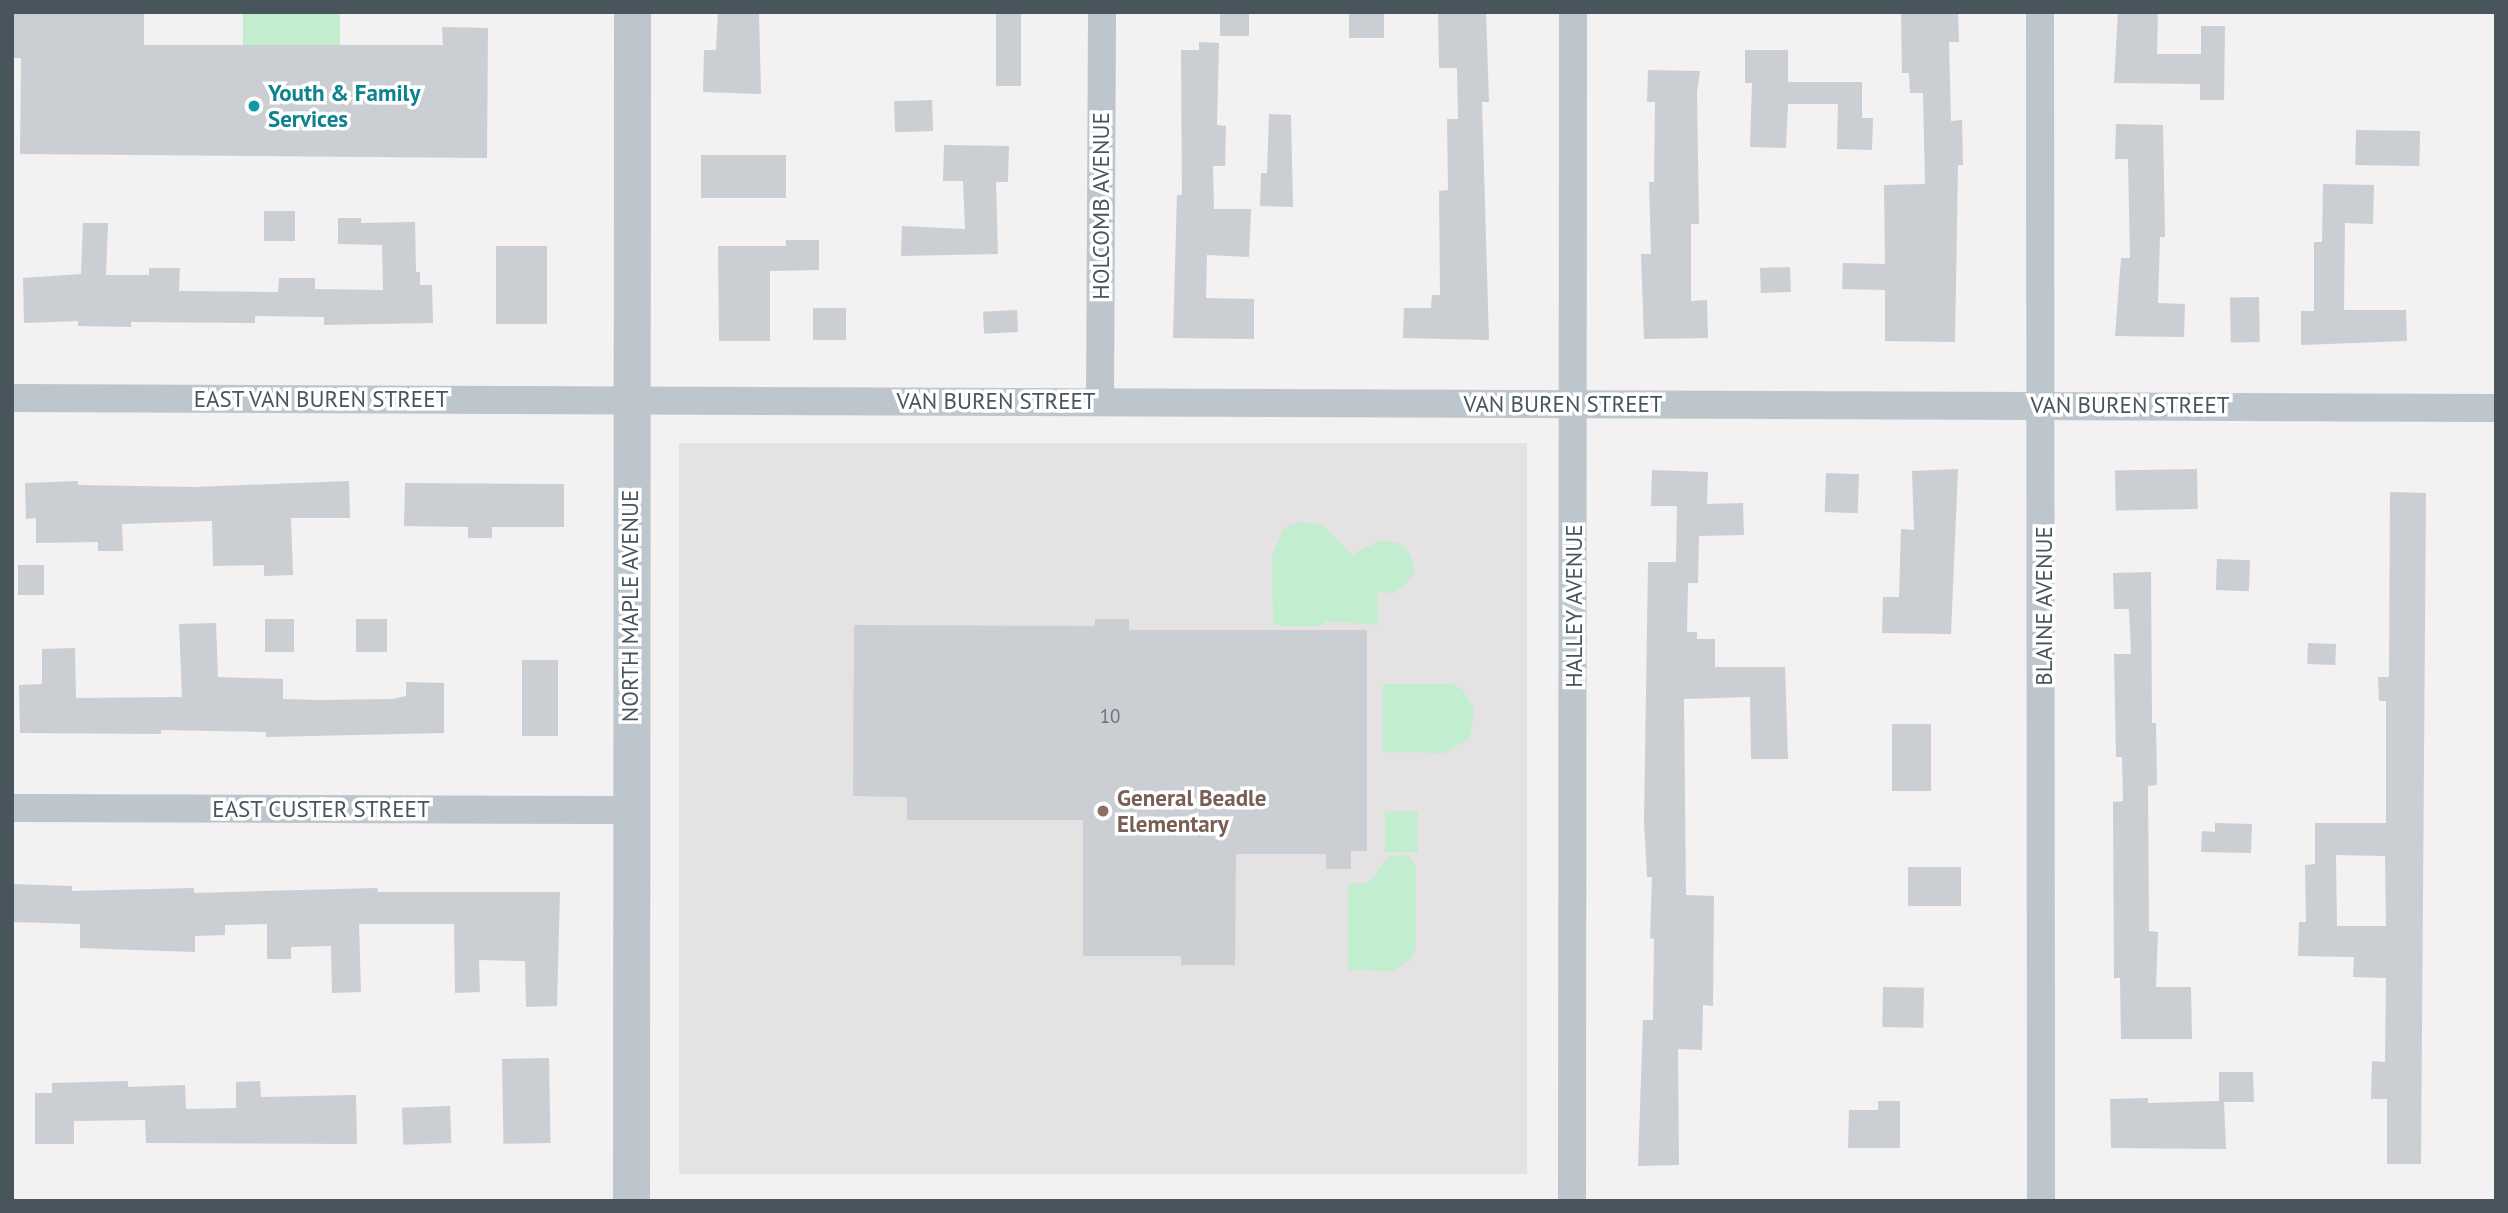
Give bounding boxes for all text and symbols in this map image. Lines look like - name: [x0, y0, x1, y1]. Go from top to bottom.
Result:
- place label: Youth & Family Services: [268, 79, 420, 133]
- marker: Youth & Family Services: [246, 98, 262, 114]
- street label: HOLCOMB AVENUE: [1087, 112, 1115, 300]
- street label: EAST VAN BUREN STREET: [193, 385, 449, 413]
- street label: VAN BUREN STREET: [896, 387, 1096, 415]
- street label: VAN BUREN STREET: [1463, 390, 1663, 418]
- street label: VAN BUREN STREET: [2030, 391, 2230, 419]
- street label: NORTH MAPLE AVENUE: [616, 489, 644, 723]
- street label: HALLEY AVENUE: [1560, 524, 1588, 688]
- street label: BLAINE AVENUE: [2030, 526, 2058, 686]
- house number: 10: [1100, 706, 1120, 728]
- place label: General Beadle Elementary: [1117, 784, 1266, 838]
- street label: EAST CUSTER STREET: [212, 795, 430, 823]
- marker: General Beadle Elementary: [1095, 803, 1111, 819]

